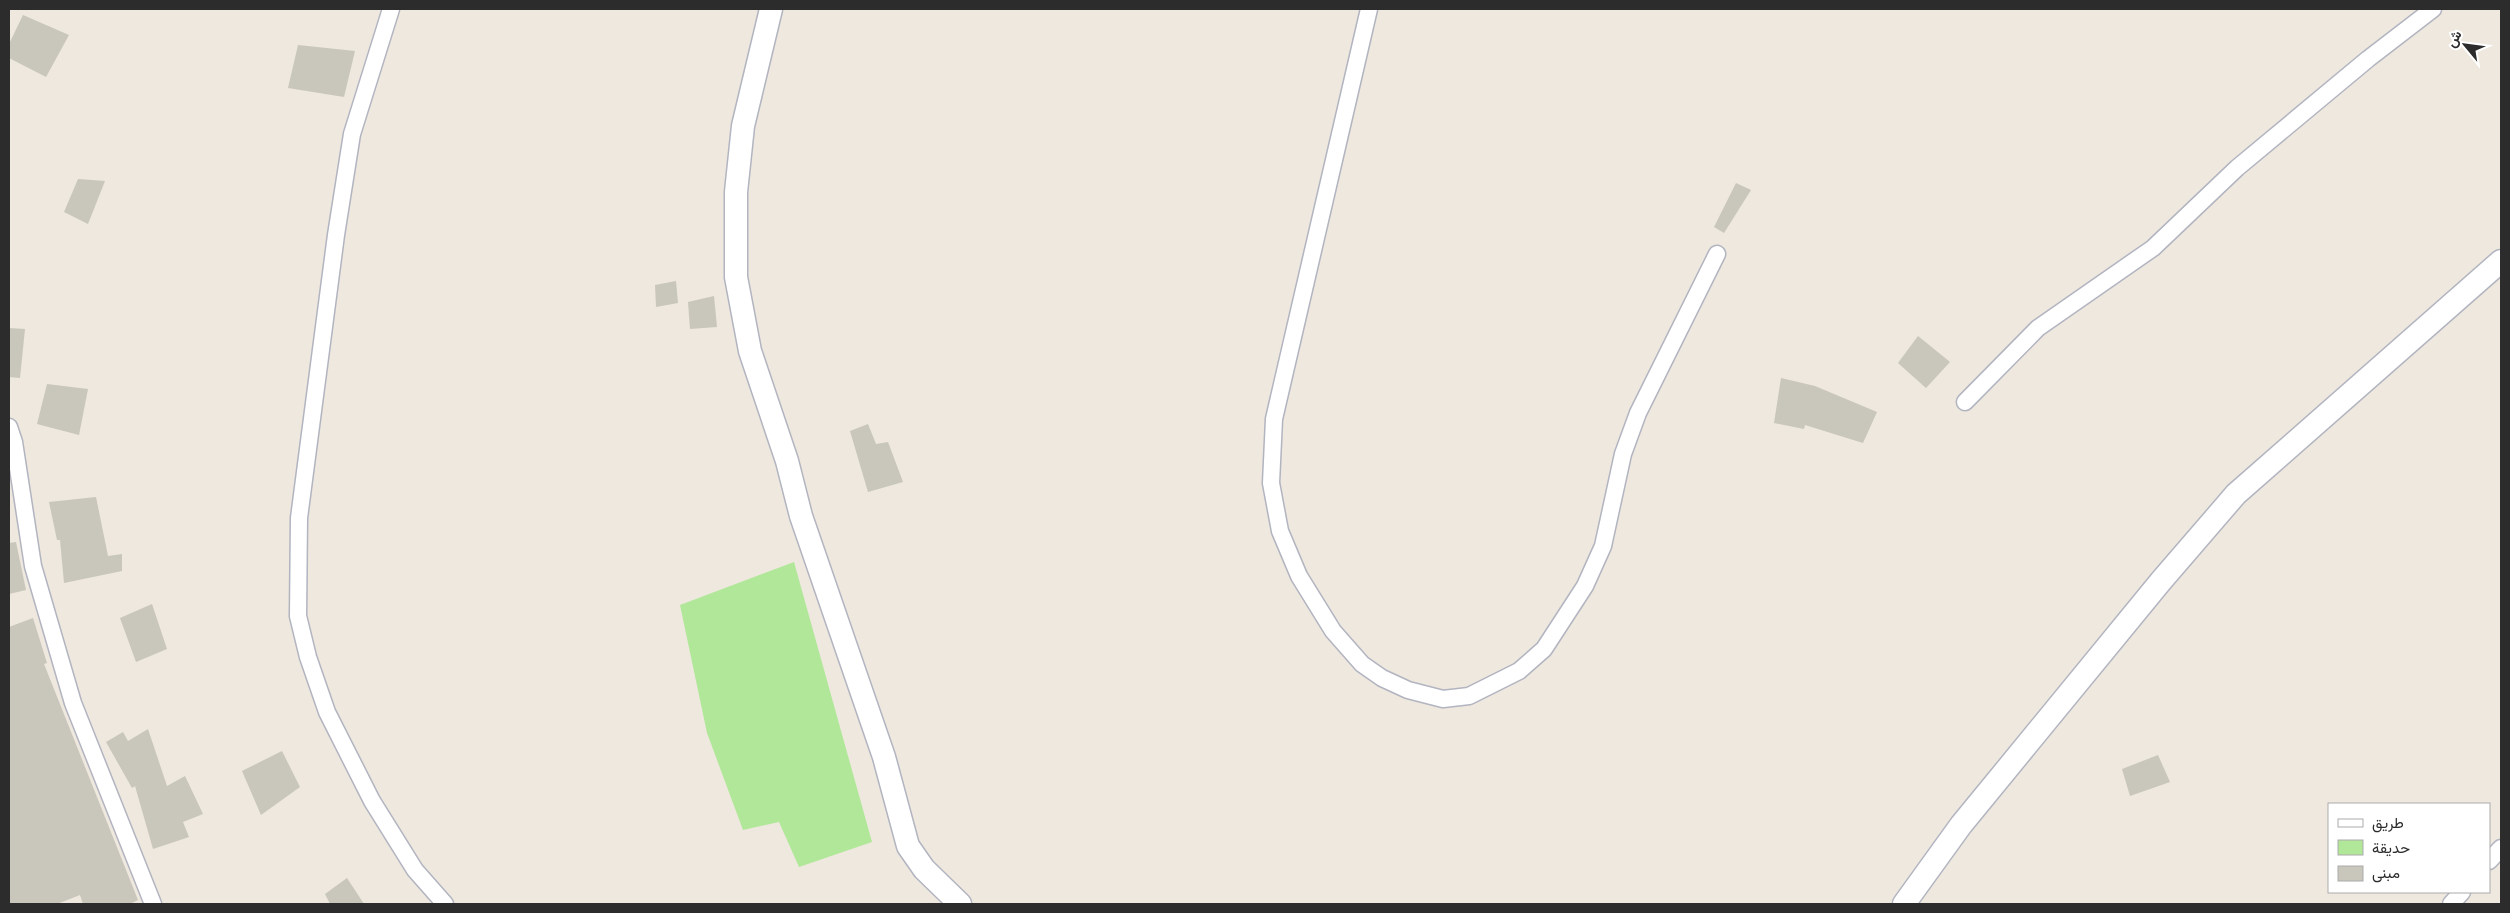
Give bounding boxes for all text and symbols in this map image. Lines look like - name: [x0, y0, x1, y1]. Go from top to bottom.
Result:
- north arrow: [2440, 20, 2490, 70]
- text: ش: [2440, 26, 2467, 51]
- legend: [2328, 803, 2490, 893]
- text: طريق: [2372, 811, 2404, 834]
- text: حديقة: [2372, 836, 2410, 859]
- text: مبنى: [2372, 861, 2400, 884]

